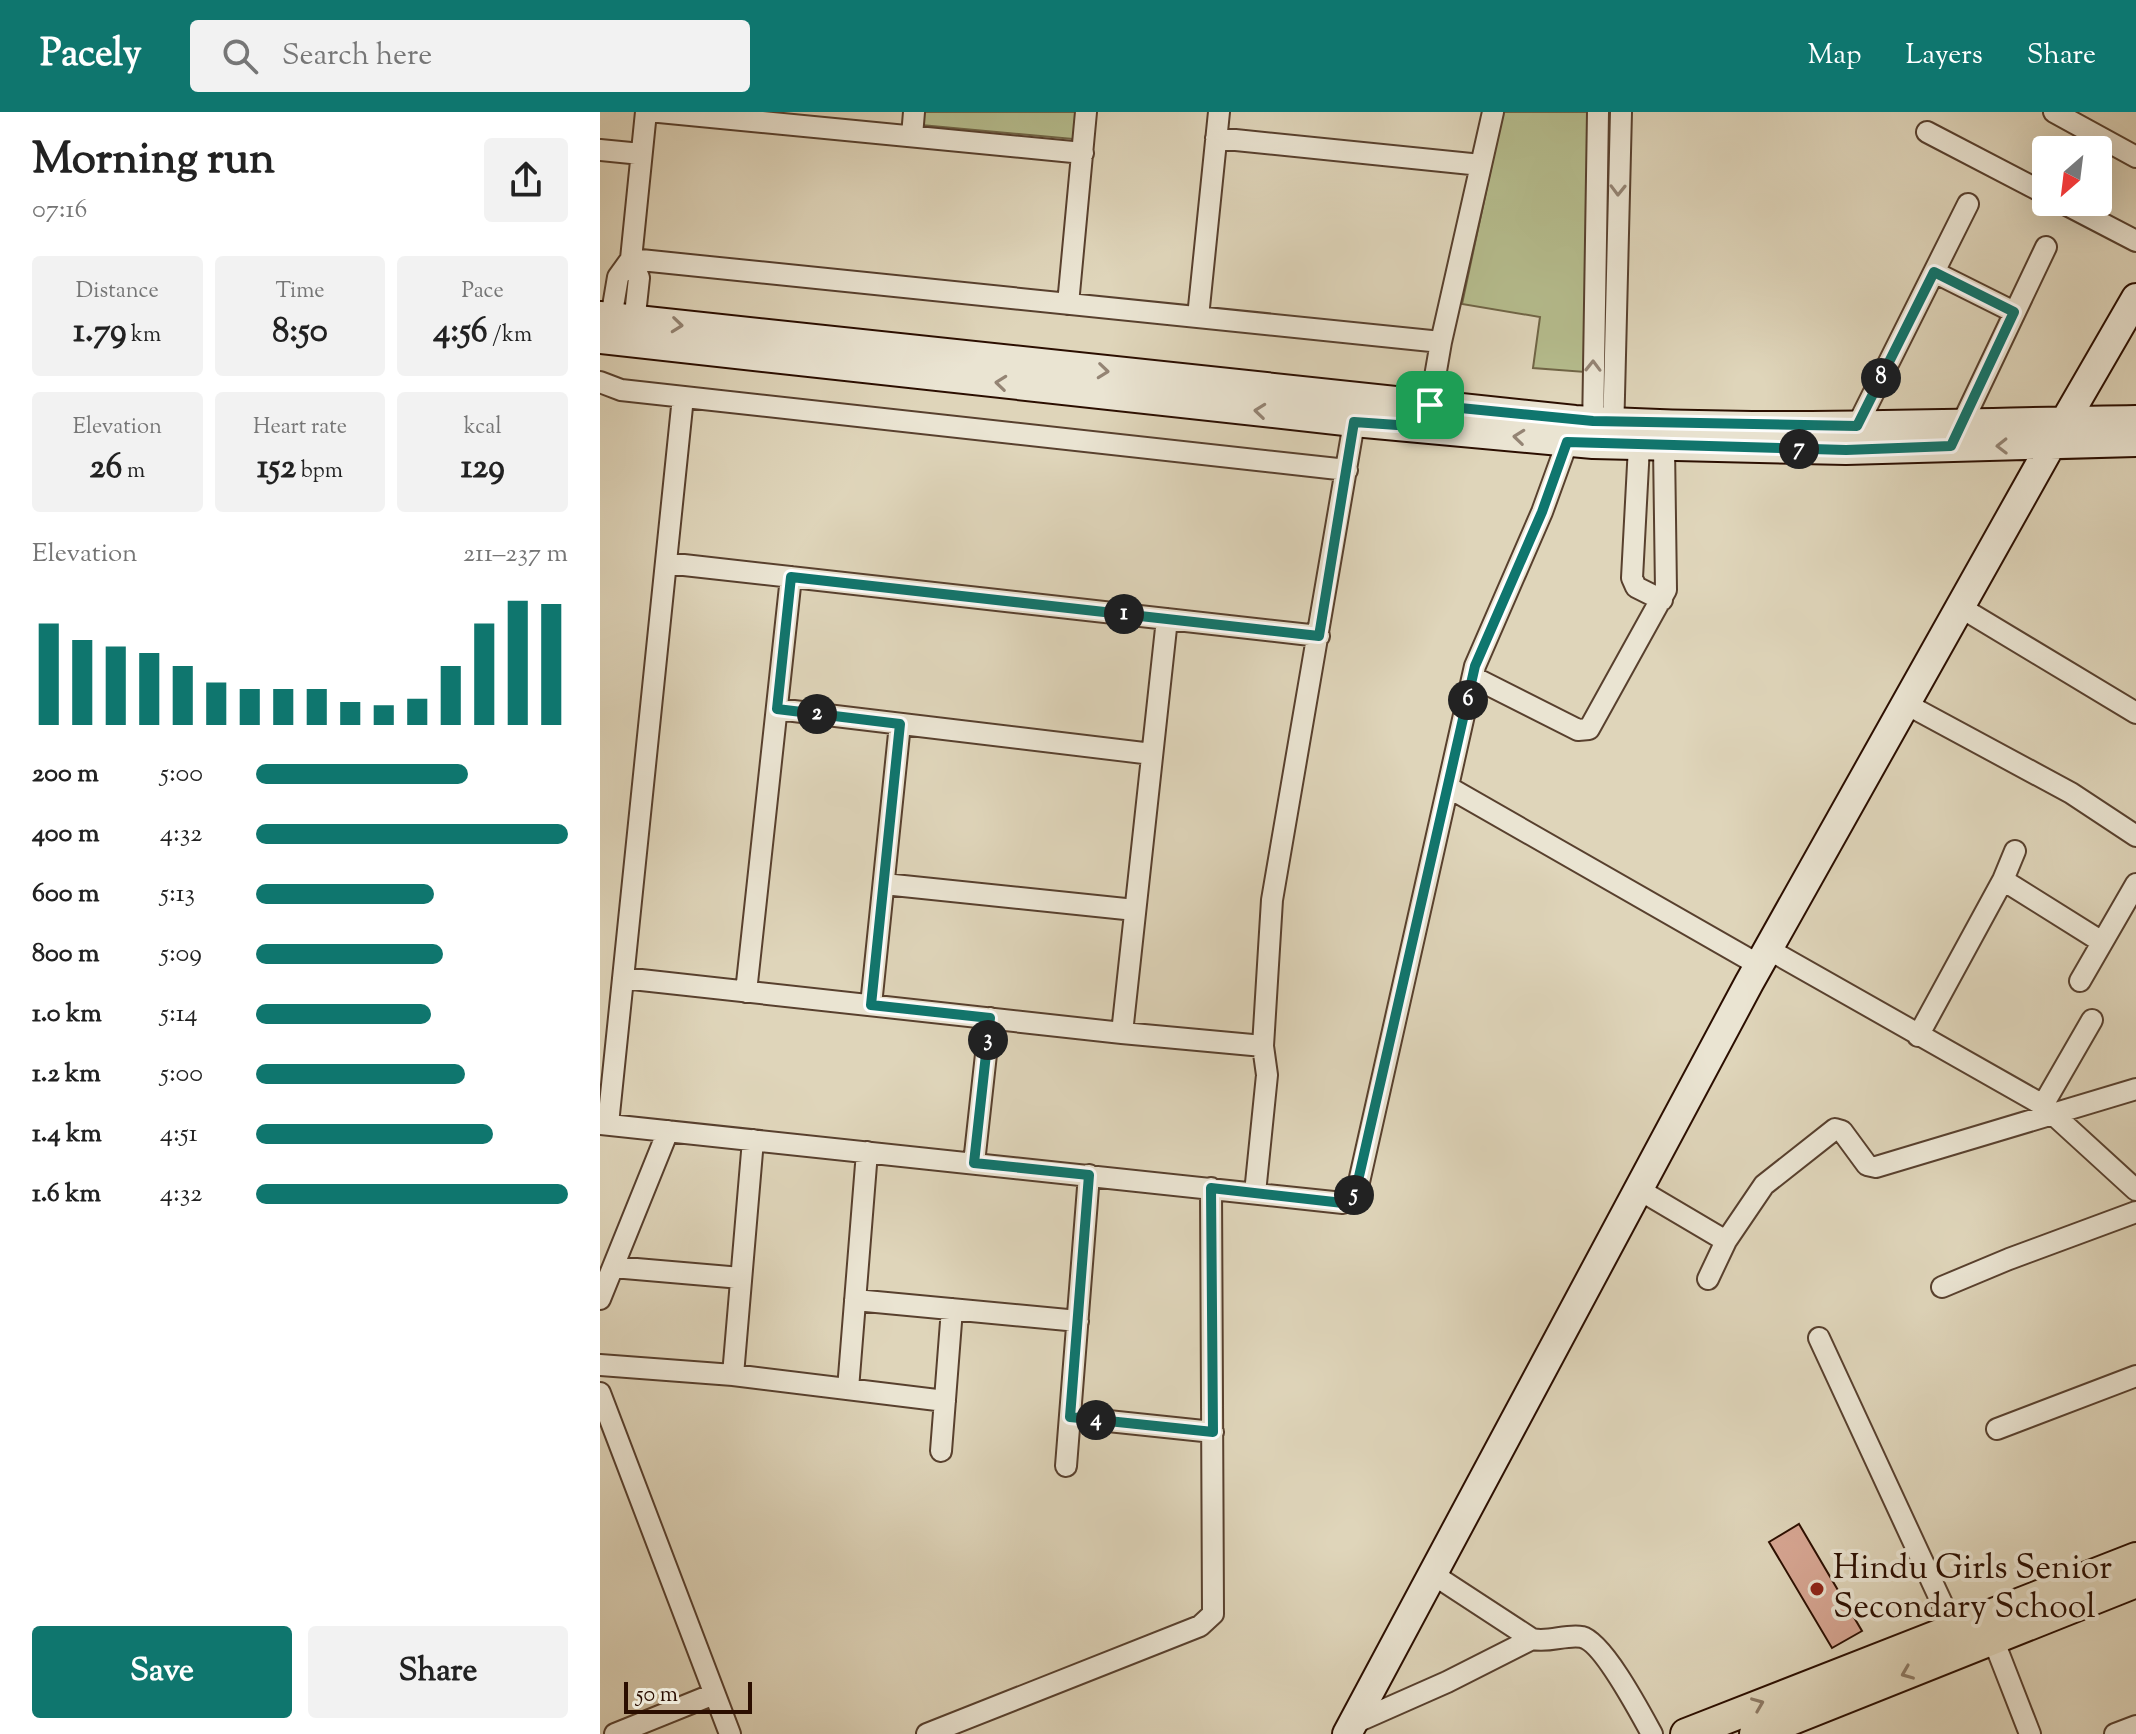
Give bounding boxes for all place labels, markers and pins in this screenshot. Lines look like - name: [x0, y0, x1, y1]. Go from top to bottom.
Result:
- pin: 8: [1861, 358, 1901, 398]
- pin: [1396, 371, 1464, 439]
- pin: 7: [1779, 429, 1819, 469]
- pin: 1: [1104, 594, 1144, 634]
- pin: 6: [1448, 680, 1488, 720]
- pin: 2: [797, 694, 837, 734]
- pin: 3: [968, 1020, 1008, 1060]
- pin: 5: [1334, 1175, 1374, 1215]
- pin: 4: [1076, 1400, 1116, 1440]
- place label: Hindu Girls Senior Secondary School: [1833, 1545, 2112, 1633]
- marker: Hindu Girls Senior Secondary School: [1808, 1580, 1826, 1598]

